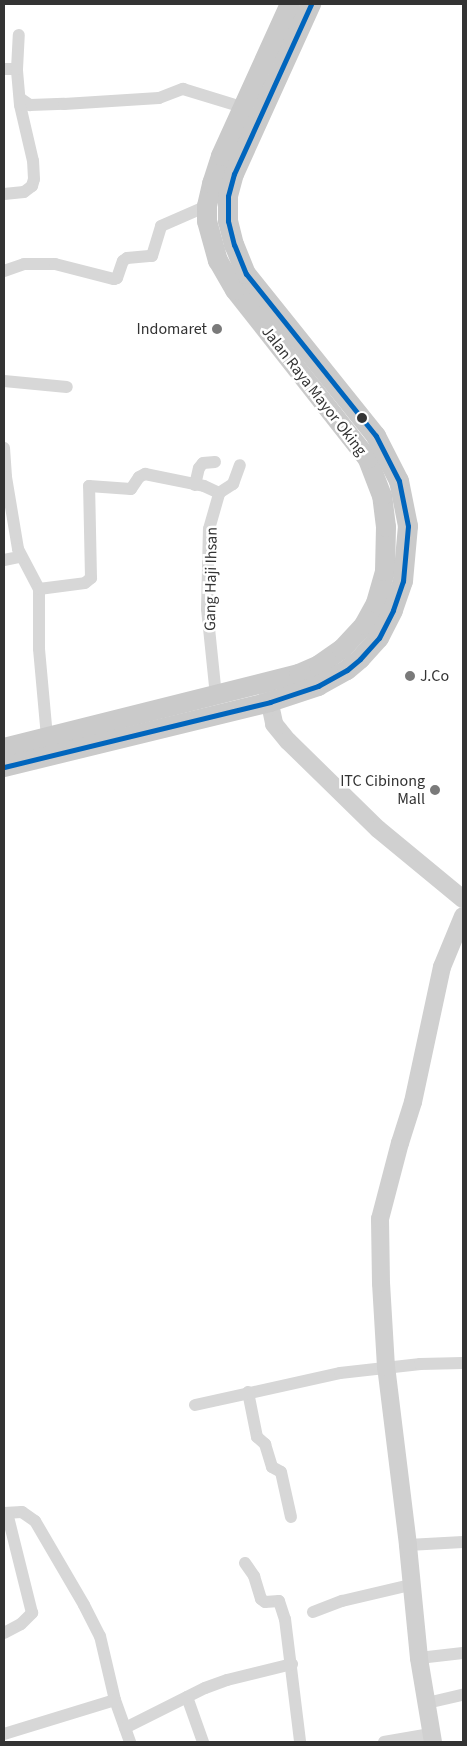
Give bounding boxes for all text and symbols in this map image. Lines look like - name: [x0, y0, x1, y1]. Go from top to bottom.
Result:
- place label: Indomaret: [137, 319, 207, 339]
- street label: Jalan Raya Mayor Oking: [257, 322, 371, 460]
- marker: Indomaret: [211, 323, 223, 335]
- unlabelled marker: [357, 413, 367, 423]
- street label: Gang Haji Ihsan: [200, 527, 222, 631]
- place label: J.Co: [420, 666, 449, 686]
- marker: J.Co: [404, 670, 416, 682]
- place label: ITC Cibinong Mall: [340, 771, 425, 809]
- marker: ITC Cibinong Mall: [429, 784, 441, 796]

